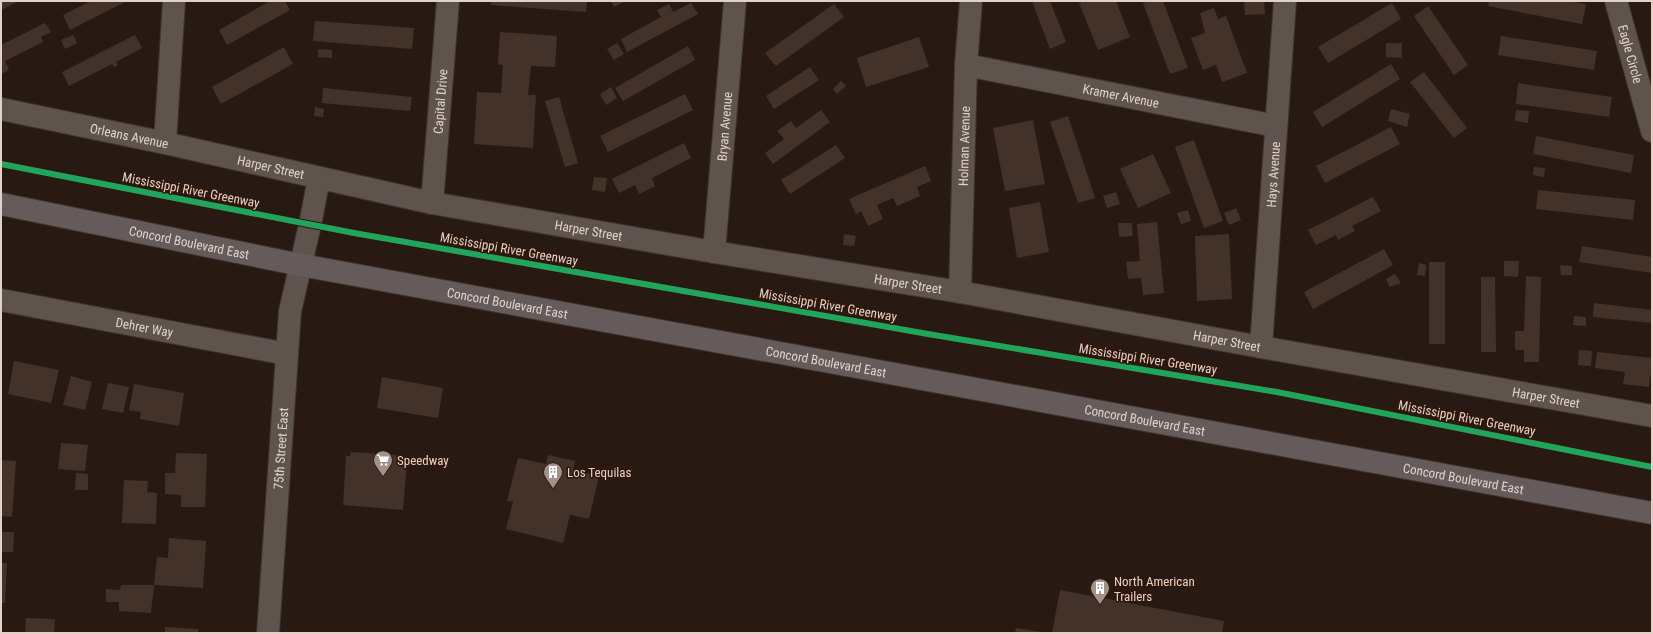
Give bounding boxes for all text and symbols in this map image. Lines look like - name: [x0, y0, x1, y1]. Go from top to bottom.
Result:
- street label: Eagle Circle: [1615, 23, 1646, 85]
- street label: Capital Drive: [430, 68, 450, 134]
- street label: Kramer Avenue: [1082, 81, 1160, 110]
- street label: Bryan Avenue: [714, 91, 735, 162]
- street label: Holman Avenue: [955, 106, 972, 186]
- street label: Orleans Avenue: [89, 120, 170, 151]
- street label: Hays Avenue: [1263, 141, 1283, 208]
- street label: Harper Street: [236, 152, 306, 182]
- street label: Mississippi River Greenway: [121, 169, 262, 211]
- street label: Harper Street: [554, 217, 624, 243]
- street label: Concord Boulevard East: [128, 223, 251, 262]
- street label: Mississippi River Greenway: [439, 229, 580, 269]
- street label: Harper Street: [873, 271, 943, 296]
- street label: Concord Boulevard East: [446, 284, 569, 321]
- street label: Mississippi River Greenway: [758, 285, 899, 325]
- street label: Dehrer Way: [115, 314, 175, 340]
- street label: Harper Street: [1192, 327, 1262, 354]
- street label: Mississippi River Greenway: [1078, 341, 1219, 377]
- street label: Concord Boulevard East: [765, 343, 888, 380]
- street label: Harper Street: [1511, 384, 1581, 411]
- street label: Mississippi River Greenway: [1397, 397, 1538, 439]
- street label: Concord Boulevard East: [1083, 401, 1206, 438]
- street label: 75th Street East: [270, 407, 291, 490]
- supermarket icon: Speedway: [372, 449, 394, 477]
- place label: Speedway: [397, 453, 449, 468]
- street label: Concord Boulevard East: [1402, 460, 1525, 497]
- building icon: Los Tequilas: [542, 461, 564, 489]
- place label: Los Tequilas: [567, 465, 632, 480]
- place label: North American Trailers: [1114, 574, 1195, 604]
- building icon: North American Trailers: [1089, 577, 1111, 605]

